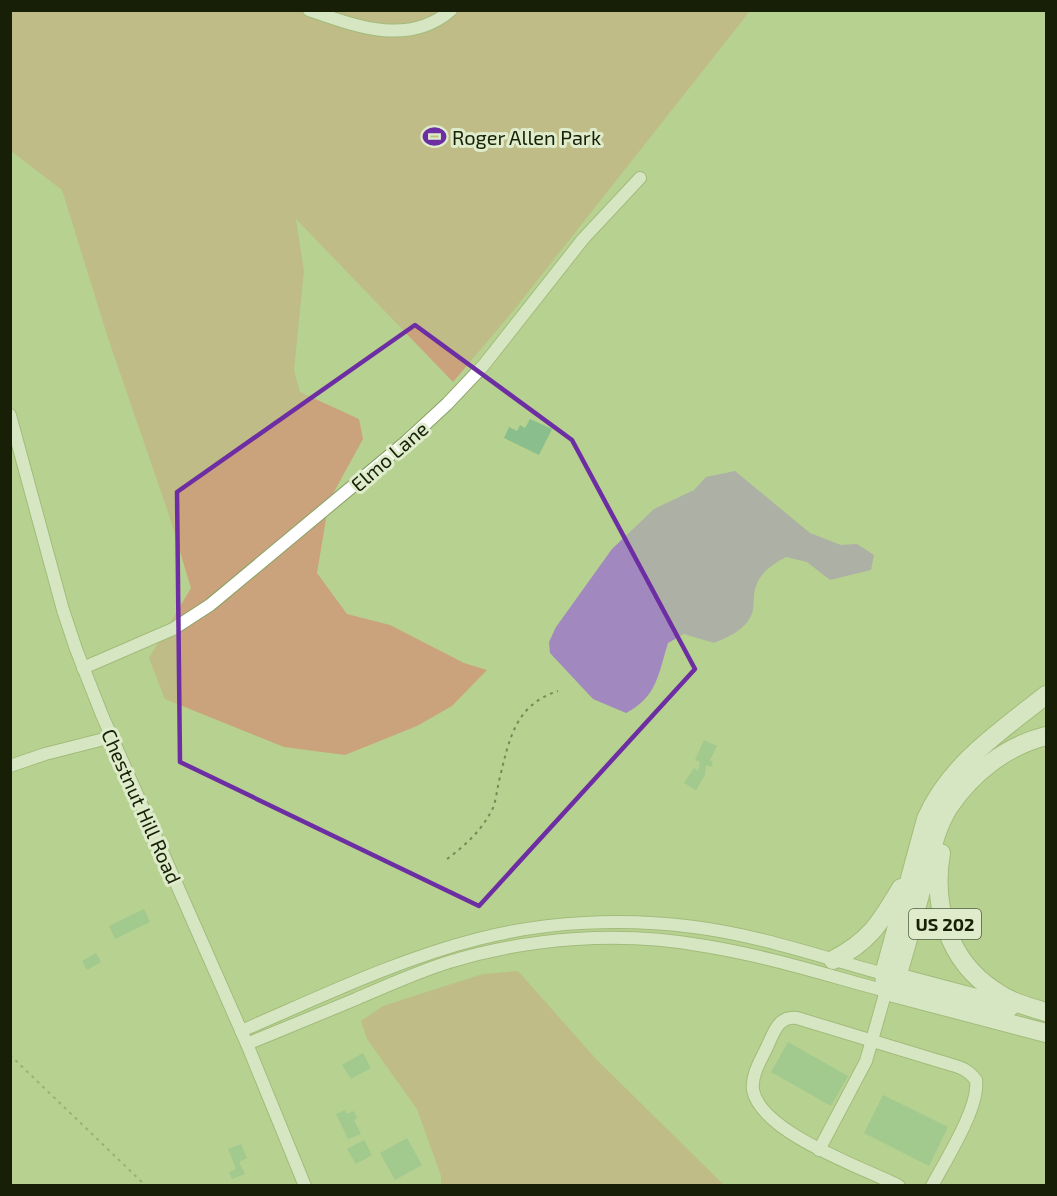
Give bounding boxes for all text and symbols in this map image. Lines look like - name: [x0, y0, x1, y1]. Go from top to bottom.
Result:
- sports icon: Roger Allen Park: [421, 124, 447, 150]
- place label: Roger Allen Park: [452, 125, 601, 149]
- street label: Elmo Lane: [346, 416, 432, 496]
- street label: Chestnut Hill Road: [97, 725, 187, 887]
- road number: US 202: [909, 909, 981, 939]

